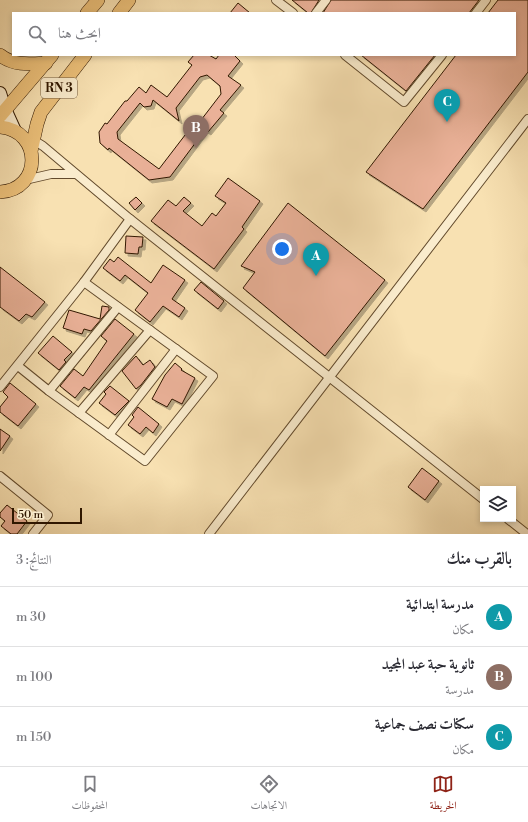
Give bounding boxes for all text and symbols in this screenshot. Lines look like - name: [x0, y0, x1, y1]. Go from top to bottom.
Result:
- search box: [12, 12, 516, 56]
- icon: search: [26, 23, 48, 45]
- text: ابحث هنا: [58, 24, 101, 43]
- road number: RN 3: [41, 78, 77, 98]
- pin: C: [434, 89, 460, 122]
- pin: B: [183, 115, 209, 148]
- your location: [272, 239, 292, 259]
- pin: A: [303, 243, 329, 276]
- map controls: [480, 486, 516, 522]
- button: layers: [480, 486, 516, 522]
- scale bar: [12, 506, 82, 525]
- text: 50 m: [18, 508, 43, 522]
- text: بالقرب منك: [446, 548, 512, 570]
- text: النتائج: 3: [16, 552, 52, 568]
- text: مدرسة ابتدائية: [406, 595, 474, 614]
- text: 30 m: [16, 609, 46, 625]
- text: A: [494, 609, 504, 625]
- text: مكان: [452, 622, 474, 638]
- text: ثانوية حبة عبد المجيد: [382, 655, 474, 674]
- text: 100 m: [16, 669, 53, 685]
- text: B: [494, 669, 504, 685]
- text: مدرسة: [445, 682, 474, 698]
- text: سكنات نصف جماعية: [375, 715, 474, 734]
- text: 150 m: [16, 729, 51, 745]
- text: C: [494, 729, 504, 745]
- text: مكان: [452, 742, 474, 758]
- tab: المحفوظات: [71, 773, 108, 816]
- tab: الاتجاهات: [250, 773, 287, 816]
- tab: الخريطة: [430, 773, 457, 816]

